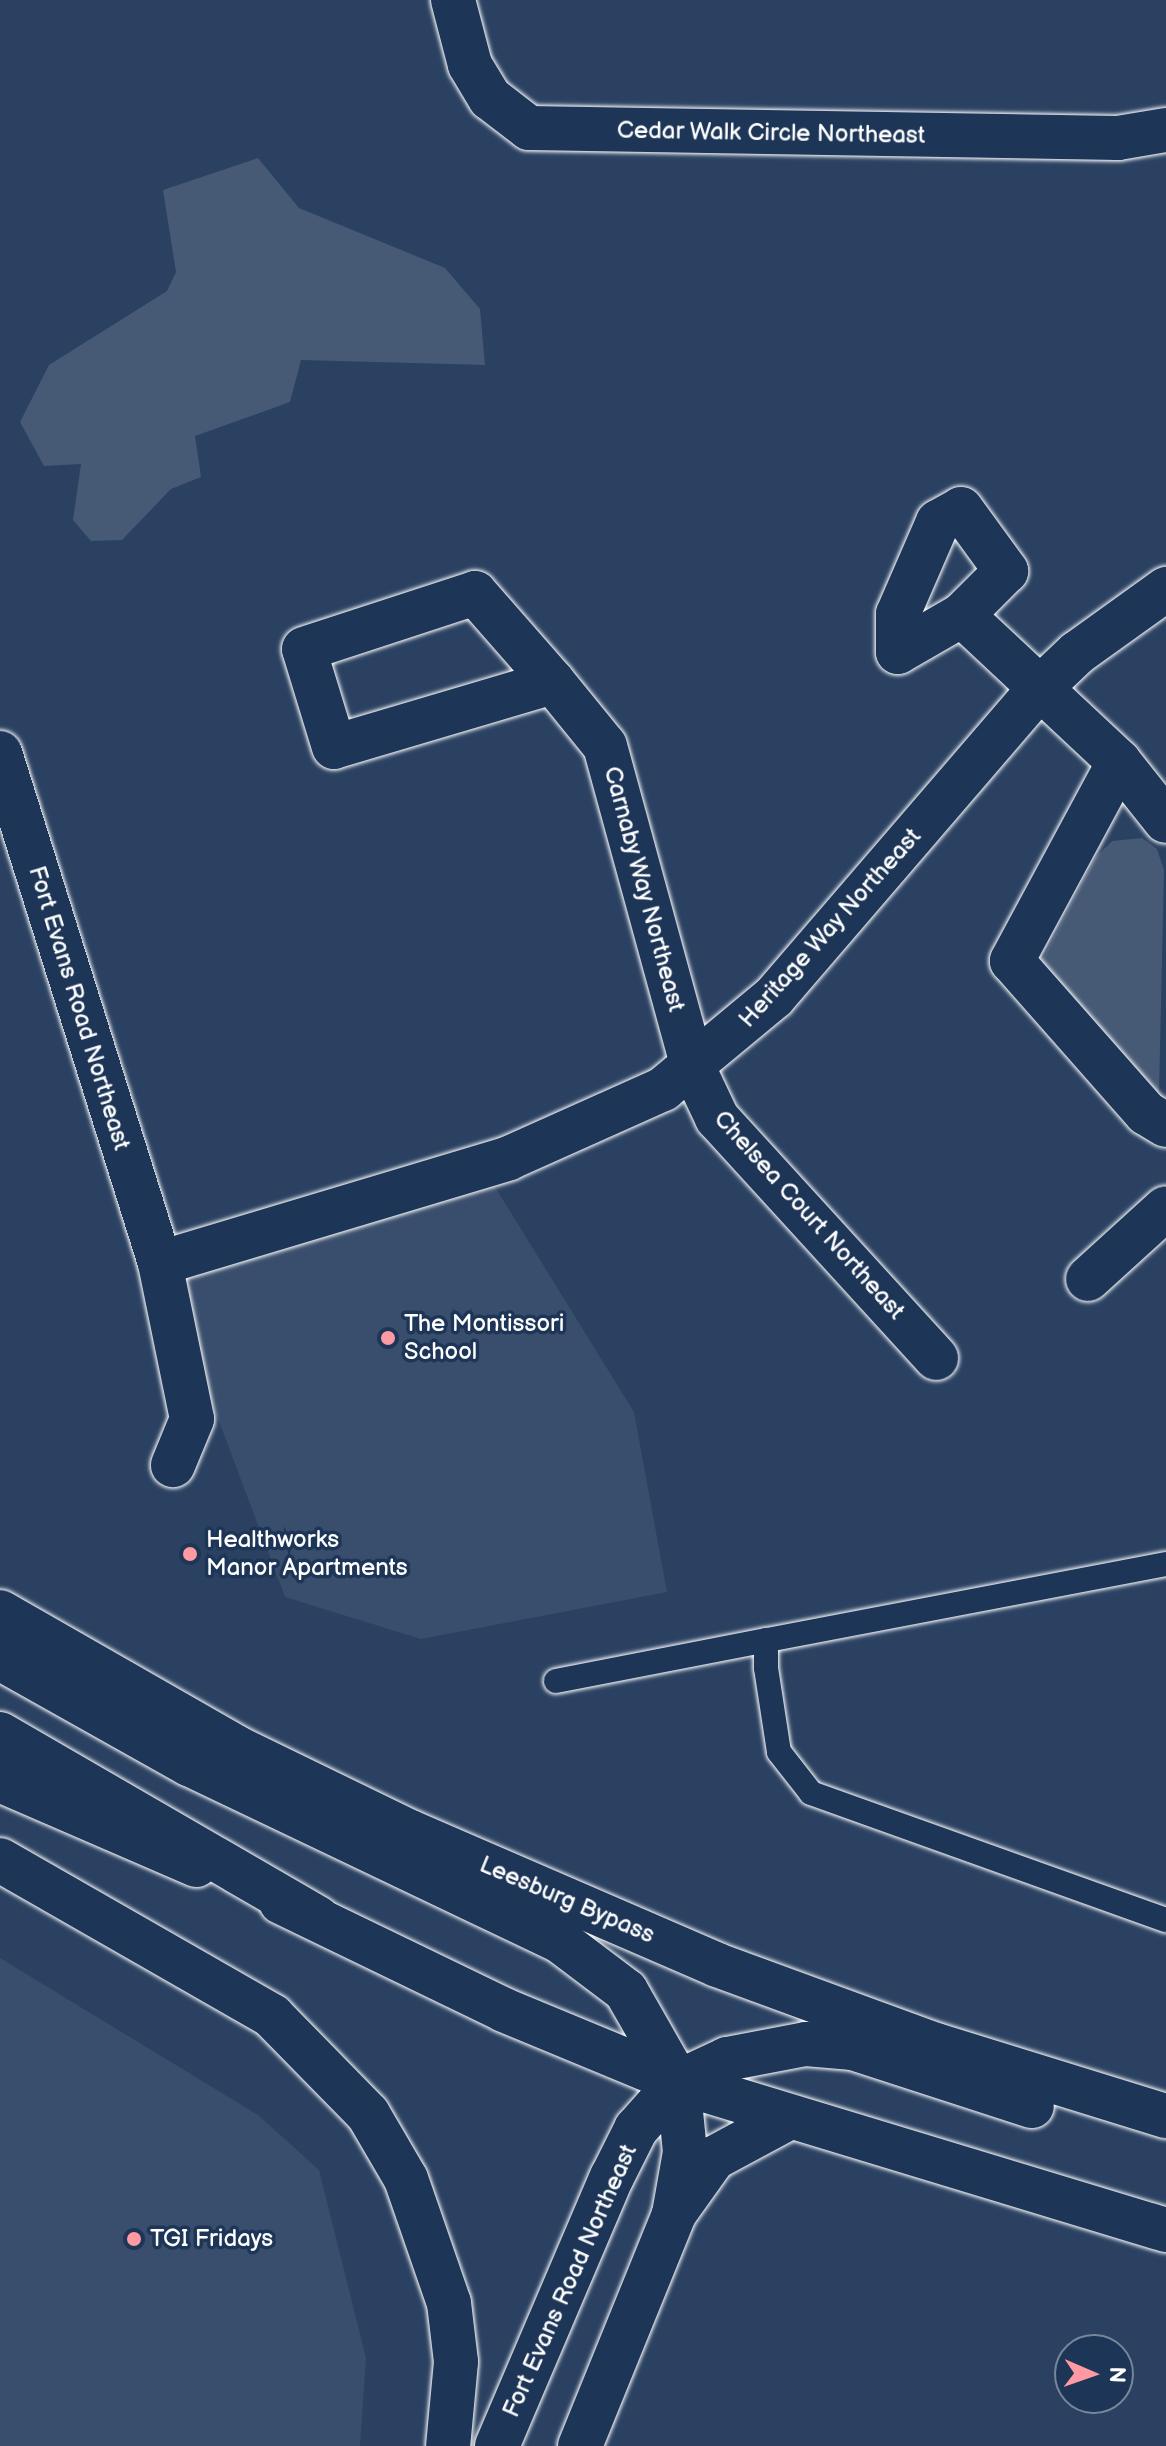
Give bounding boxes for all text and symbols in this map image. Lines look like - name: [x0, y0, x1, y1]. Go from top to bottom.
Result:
- street label: Cedar Walk Circle Northeast: [616, 116, 926, 150]
- street label: Carnaby Way Northeast: [597, 761, 691, 1017]
- street label: Heritage Way Northeast: [732, 822, 928, 1034]
- street label: Fort Evans Road Northeast: [22, 863, 136, 1153]
- street label: Chelsea Court Northeast: [708, 1105, 910, 1325]
- place label: The Montissori School: [404, 1310, 564, 1366]
- marker: The Montissori School: [379, 1329, 397, 1347]
- place label: Healthworks Manor Apartments: [206, 1526, 408, 1582]
- marker: Healthworks Manor Apartments: [181, 1545, 199, 1563]
- street label: Leesburg Bypass: [475, 1850, 659, 1950]
- street label: Fort Evans Road Northeast: [497, 2140, 643, 2422]
- place label: TGI Fridays: [150, 2225, 273, 2253]
- marker: TGI Fridays: [125, 2230, 143, 2248]
- north arrow: [1054, 2334, 1134, 2414]
- text: N: [1103, 2366, 1130, 2384]

